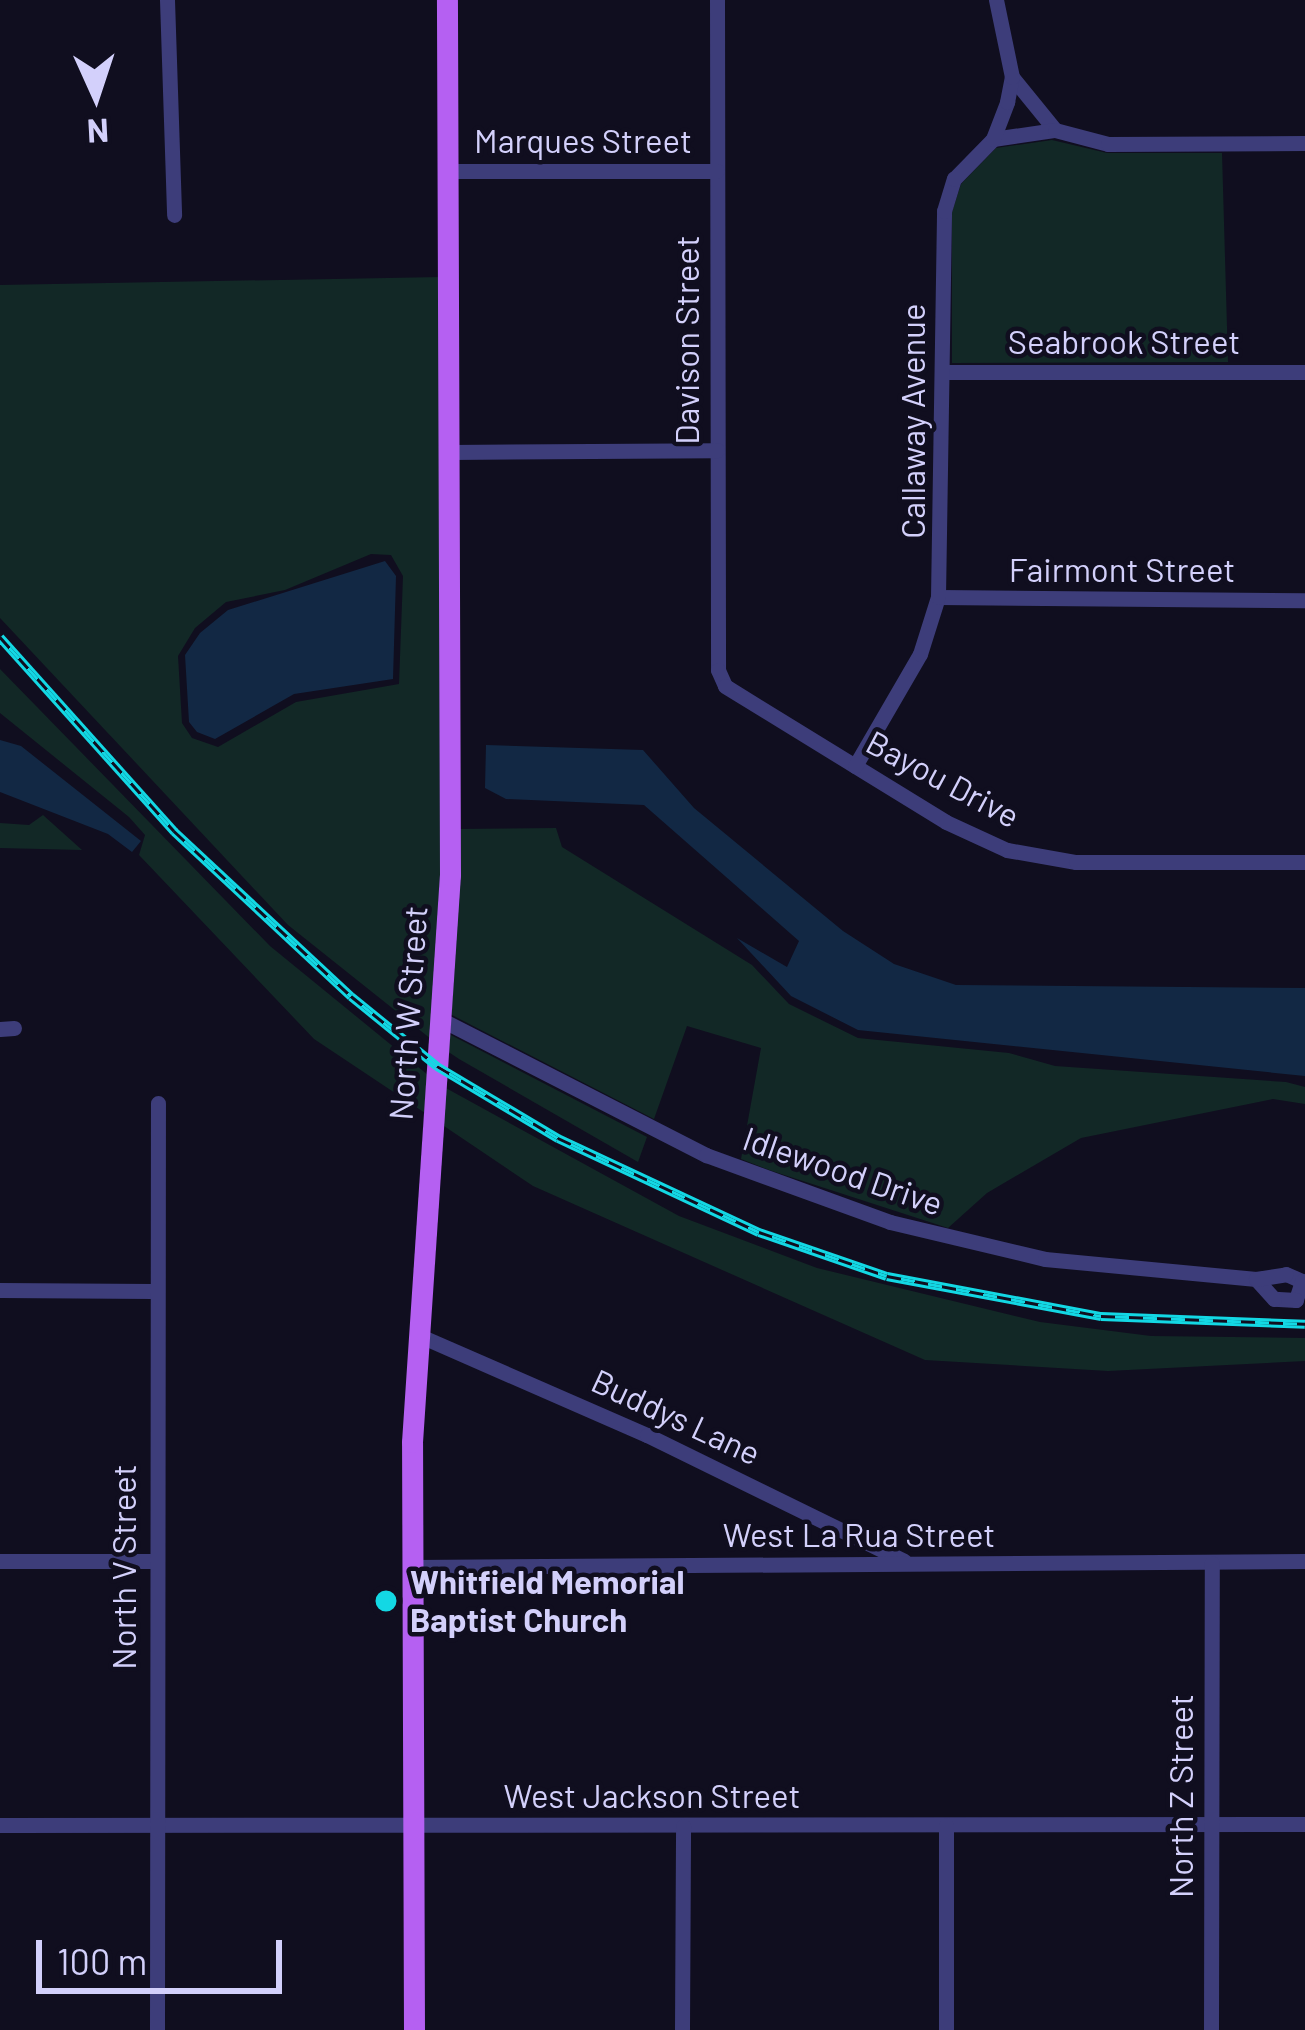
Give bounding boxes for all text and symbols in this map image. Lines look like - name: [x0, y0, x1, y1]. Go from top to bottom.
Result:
- north arrow: [36, 36, 156, 156]
- text: N: [86, 111, 110, 152]
- street label: Marques Street: [474, 121, 692, 161]
- street label: Davison Street: [667, 235, 707, 445]
- street label: Callaway Avenue: [893, 303, 933, 539]
- street label: Seabrook Street: [1008, 322, 1240, 362]
- street label: Fairmont Street: [1009, 550, 1235, 590]
- street label: Bayou Drive: [860, 722, 1026, 836]
- street label: North W Street: [381, 904, 435, 1122]
- street label: Idlewood Drive: [738, 1118, 948, 1224]
- street label: Buddys Lane: [585, 1361, 767, 1473]
- street label: North V Street: [104, 1464, 144, 1670]
- street label: West La Rua Street: [723, 1515, 995, 1555]
- place label: Whitfield Memorial Baptist Church: [410, 1562, 684, 1640]
- marker: Whitfield Memorial Baptist Church: [373, 1588, 399, 1614]
- street label: North Z Street: [1161, 1694, 1201, 1898]
- street label: West Jackson Street: [504, 1776, 800, 1816]
- scale bar: [42, 1916, 288, 1990]
- text: 100 m: [57, 1939, 147, 1982]

